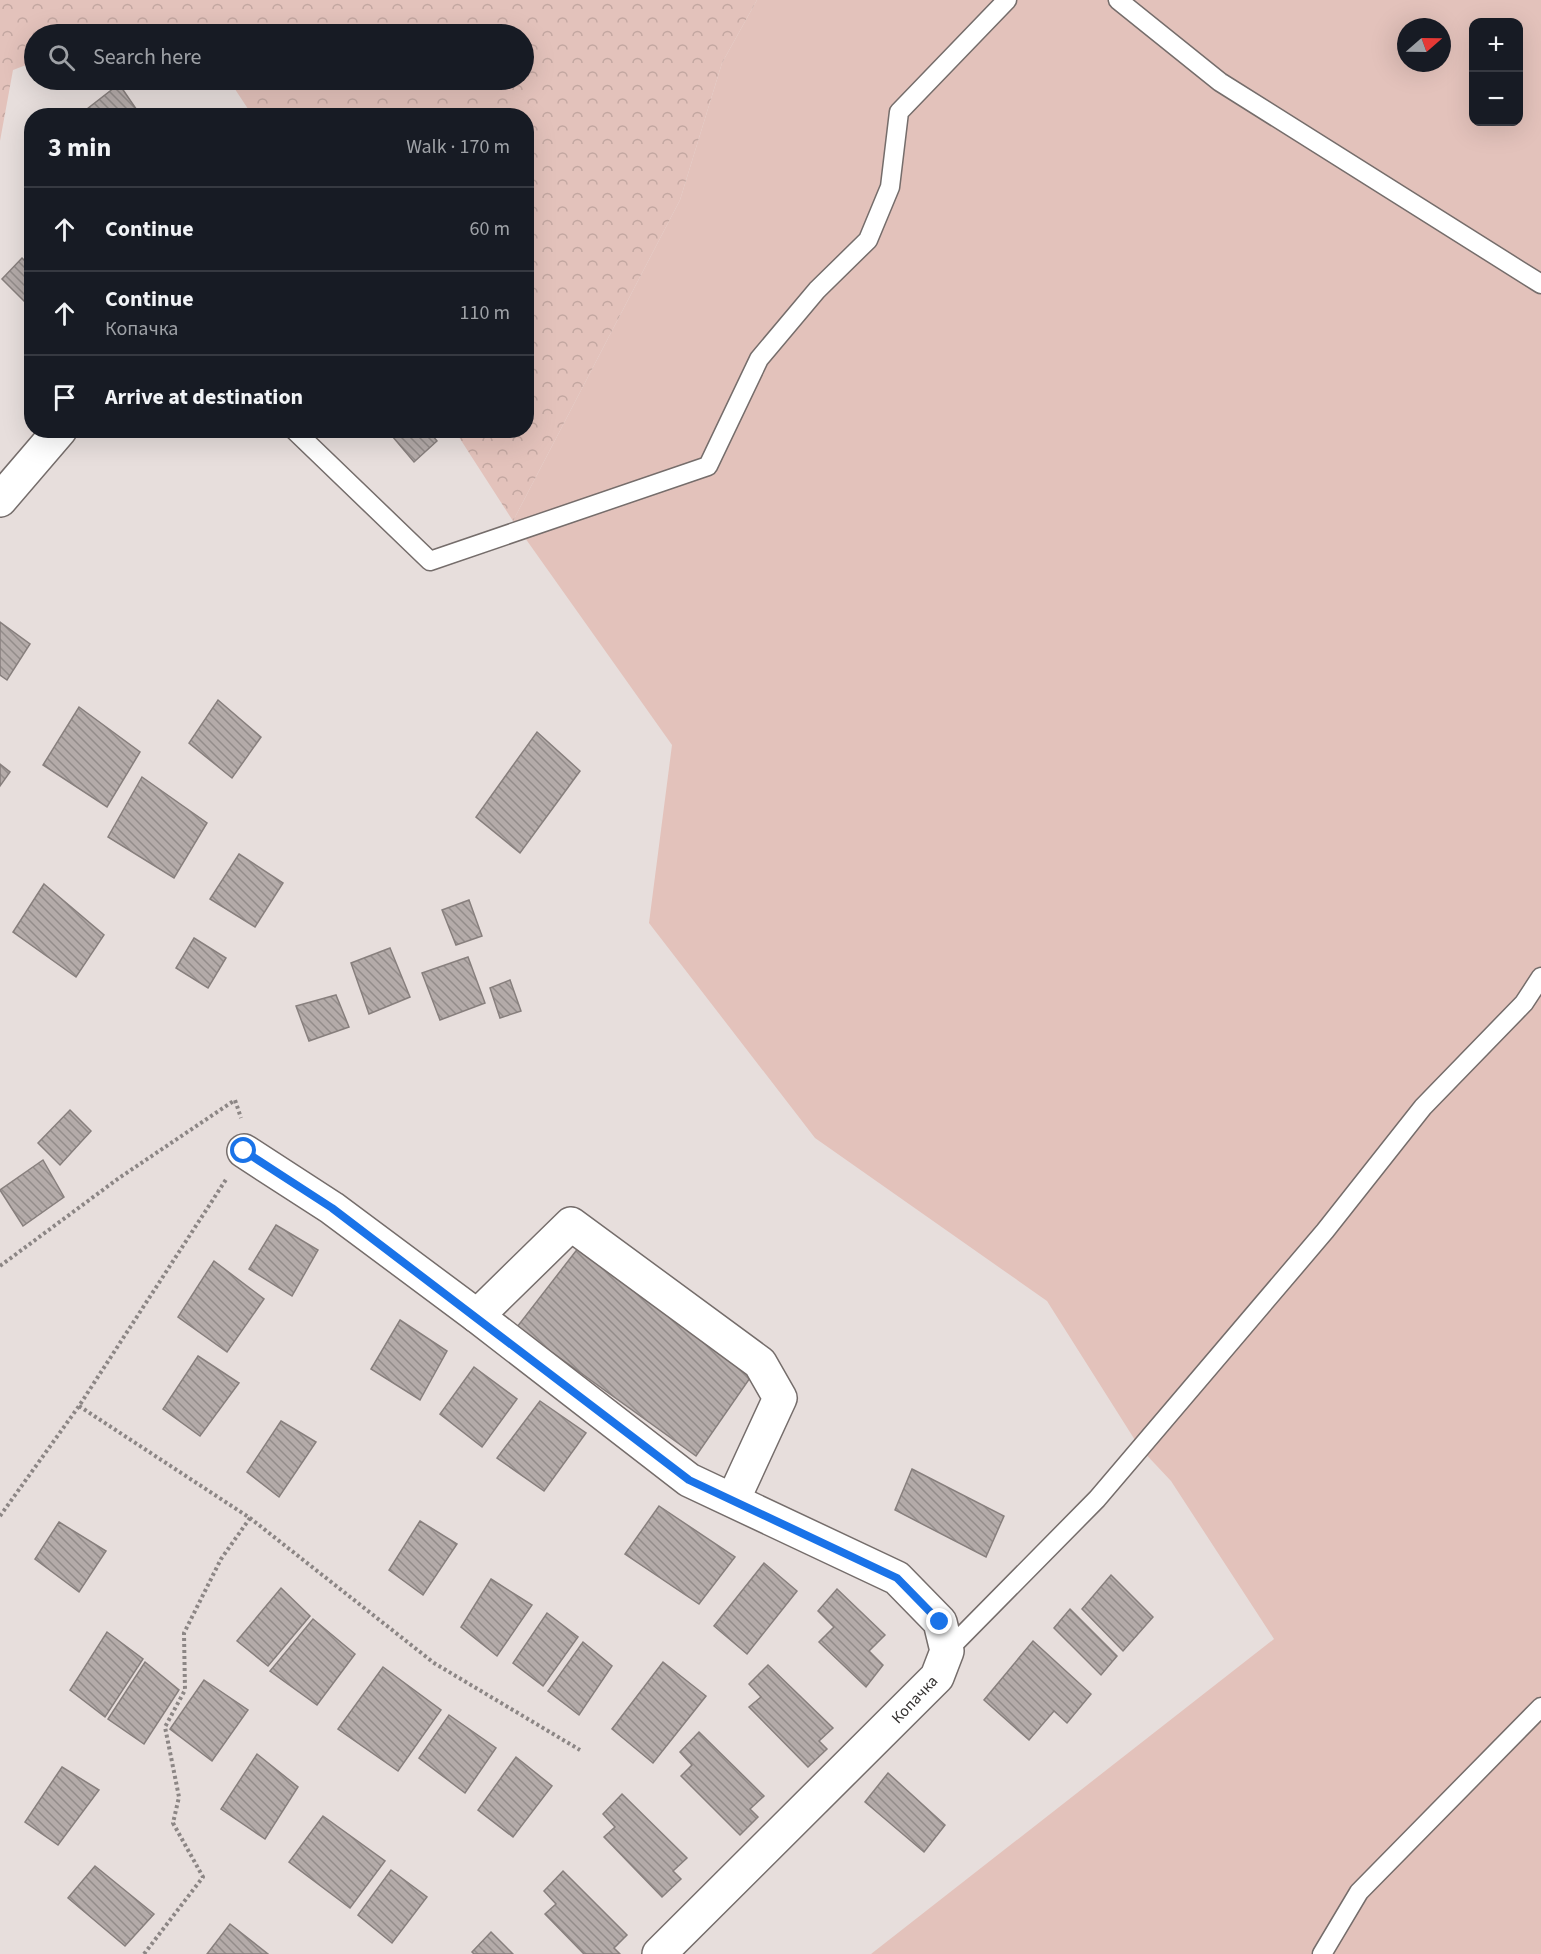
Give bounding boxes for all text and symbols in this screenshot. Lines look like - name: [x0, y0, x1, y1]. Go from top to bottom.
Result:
- north arrow: [1397, 18, 1451, 72]
- map controls: [1469, 18, 1523, 126]
- button: +: [1469, 18, 1523, 72]
- search box: [24, 24, 534, 90]
- icon: search: [45, 41, 78, 74]
- text: Search here: [93, 41, 201, 73]
- button: −: [1469, 72, 1523, 126]
- text: 3 min: [48, 129, 111, 166]
- text: Walk · 170 m: [406, 133, 510, 161]
- icon: ahead: [48, 213, 81, 246]
- text: Continue: [105, 213, 194, 245]
- text: 60 m: [470, 215, 510, 243]
- text: Continue: [105, 283, 194, 315]
- icon: ahead: [48, 297, 81, 330]
- text: 110 m: [460, 299, 510, 327]
- text: Копачка: [105, 315, 178, 343]
- icon: arrive: [48, 381, 81, 414]
- text: Arrive at destination: [105, 381, 303, 413]
- route start: [230, 1137, 256, 1163]
- route end: [926, 1608, 952, 1634]
- street label: Копачка: [887, 1671, 943, 1729]

